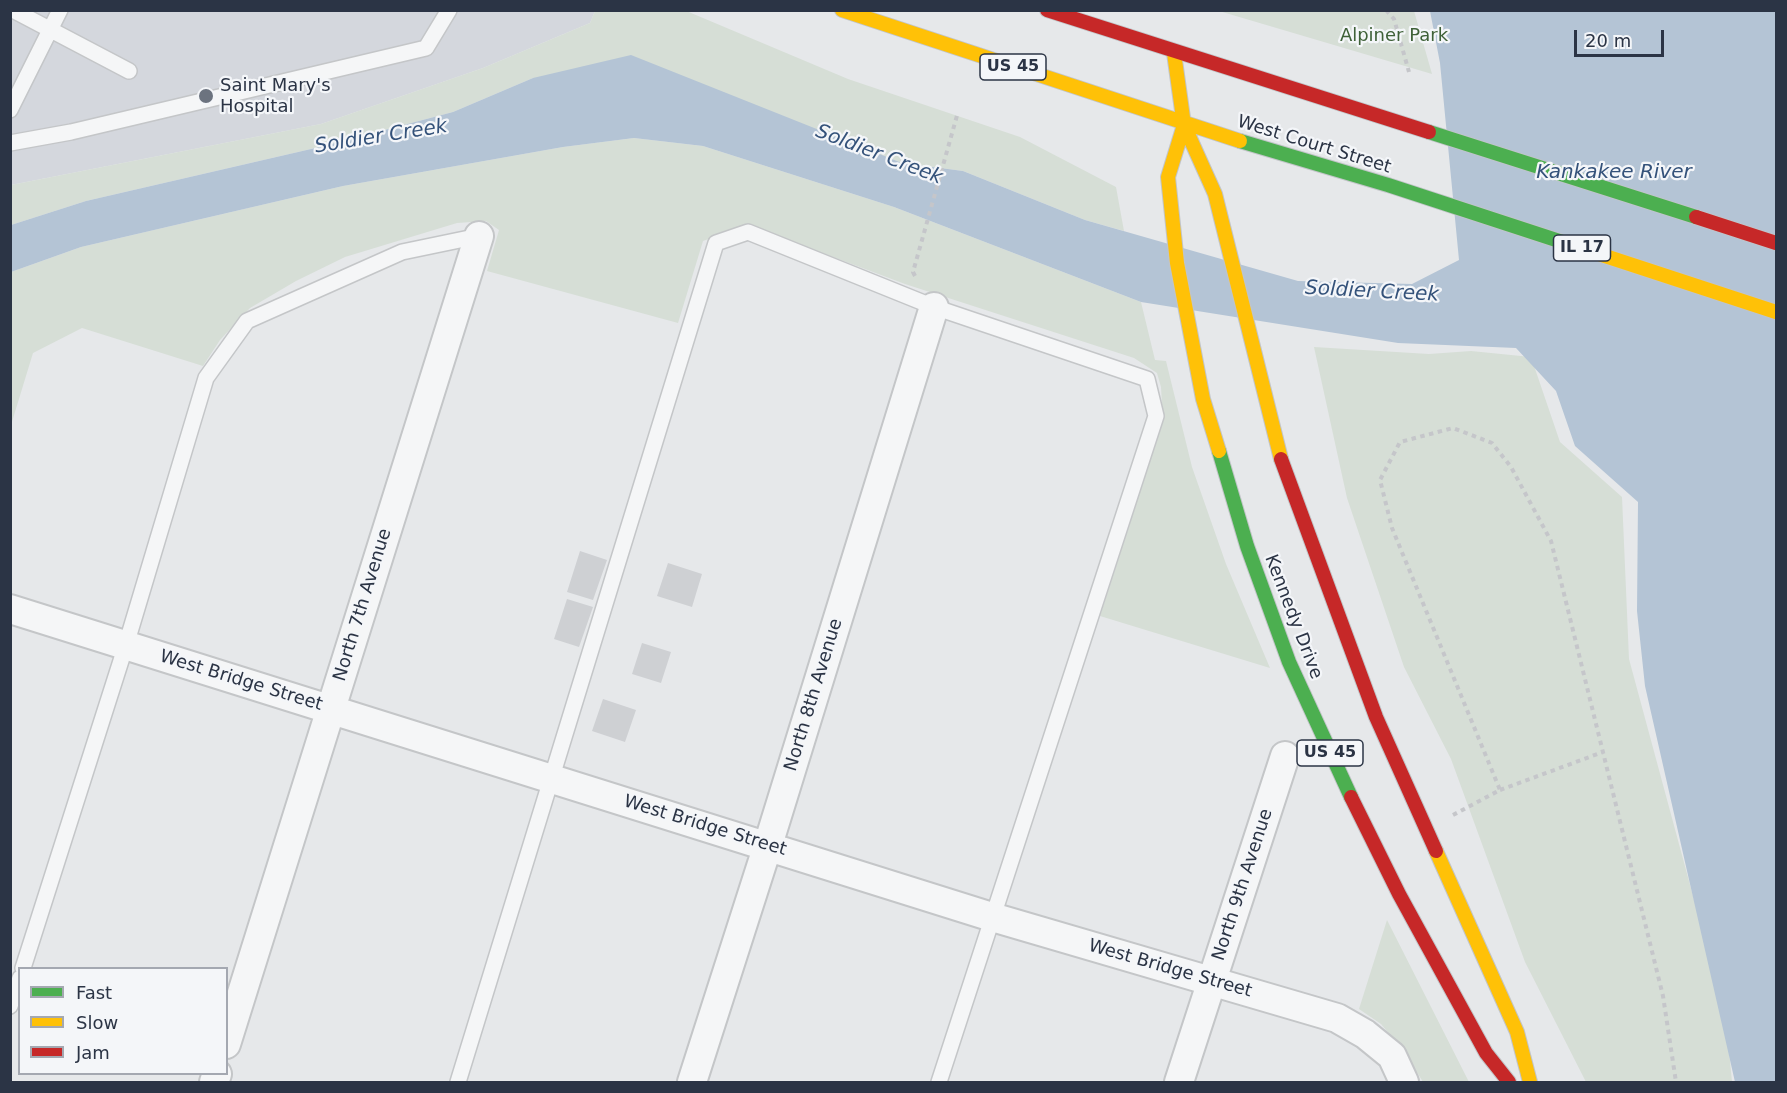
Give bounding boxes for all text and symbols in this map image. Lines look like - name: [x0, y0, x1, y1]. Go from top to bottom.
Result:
- scale bar: [1577, 18, 1667, 56]
- park label: Alpiner Park: [1340, 25, 1448, 47]
- text: 20 m: [1585, 30, 1631, 51]
- road number: US 45: [980, 54, 1046, 80]
- place label: Saint Mary's Hospital: [220, 75, 331, 118]
- marker: Saint Mary's Hospital: [197, 87, 215, 105]
- street label: West Court Street: [1234, 111, 1394, 179]
- water label: Soldier Creek: [313, 115, 449, 159]
- water label: Soldier Creek: [812, 120, 946, 190]
- water label: Kankakee River: [1536, 161, 1692, 185]
- road number: IL 17: [1554, 235, 1610, 261]
- water label: Soldier Creek: [1304, 277, 1440, 307]
- street label: North 7th Avenue: [329, 526, 397, 684]
- street label: Kennedy Drive: [1259, 552, 1327, 682]
- street label: North 8th Avenue: [780, 616, 848, 774]
- street label: West Bridge Street: [157, 646, 325, 716]
- road number: US 45: [1297, 740, 1363, 766]
- street label: West Bridge Street: [621, 791, 789, 861]
- street label: North 9th Avenue: [1208, 806, 1278, 964]
- street label: West Bridge Street: [1086, 935, 1254, 1003]
- legend: [18, 967, 228, 1075]
- text: Fast: [76, 982, 112, 1003]
- text: Slow: [76, 1012, 118, 1033]
- text: Jam: [76, 1042, 110, 1063]

